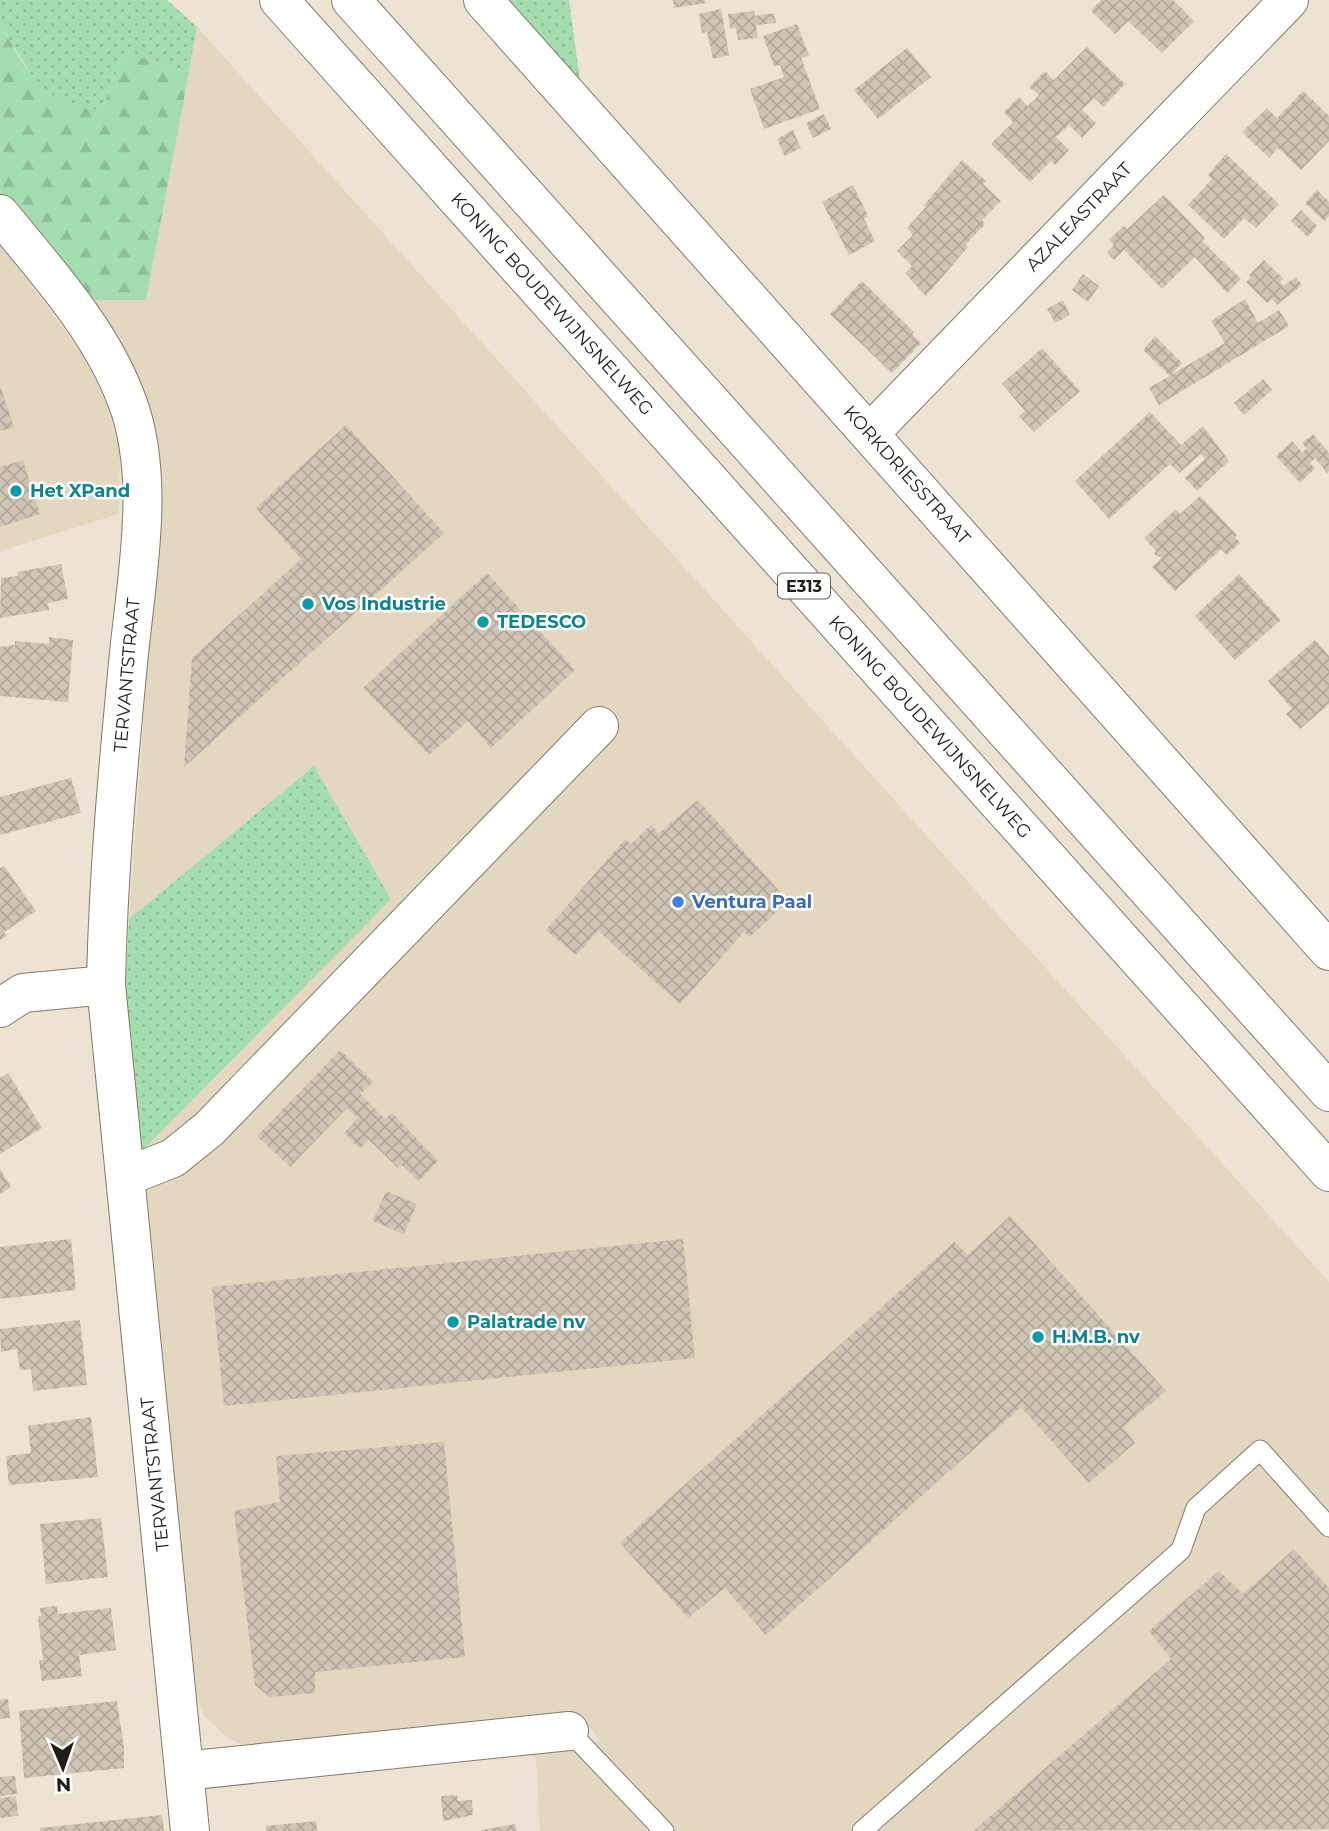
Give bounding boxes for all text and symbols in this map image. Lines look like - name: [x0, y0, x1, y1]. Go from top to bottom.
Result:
- street label: AZALEASTRAAT: [1021, 157, 1137, 276]
- street label: KONING BOUDEWIJNSNELWEG: [446, 188, 658, 420]
- street label: KORKDRIESSTRAAT: [839, 401, 976, 549]
- place label: Het XPand: [30, 480, 130, 502]
- marker: Het XPand: [8, 483, 24, 499]
- road number: E313: [778, 573, 830, 598]
- place label: Vos Industrie: [321, 593, 446, 615]
- street label: TERVANTSTRAAT: [109, 596, 145, 753]
- marker: Vos Industrie: [300, 596, 316, 612]
- place label: TEDESCO: [497, 611, 586, 633]
- street label: KONING BOUDEWIJNSNELWEG: [824, 611, 1036, 843]
- marker: TEDESCO: [475, 614, 491, 630]
- place label: Ventura Paal: [691, 891, 812, 913]
- marker: Ventura Paal: [670, 894, 686, 910]
- place label: Palatrade nv: [467, 1311, 586, 1333]
- marker: Palatrade nv: [445, 1314, 461, 1330]
- place label: H.M.B. nv: [1052, 1326, 1140, 1348]
- marker: H.M.B. nv: [1030, 1329, 1046, 1345]
- street label: TERVANTSTRAAT: [136, 1395, 174, 1552]
- north arrow: [28, 1733, 98, 1803]
- text: N: [55, 1773, 72, 1796]

